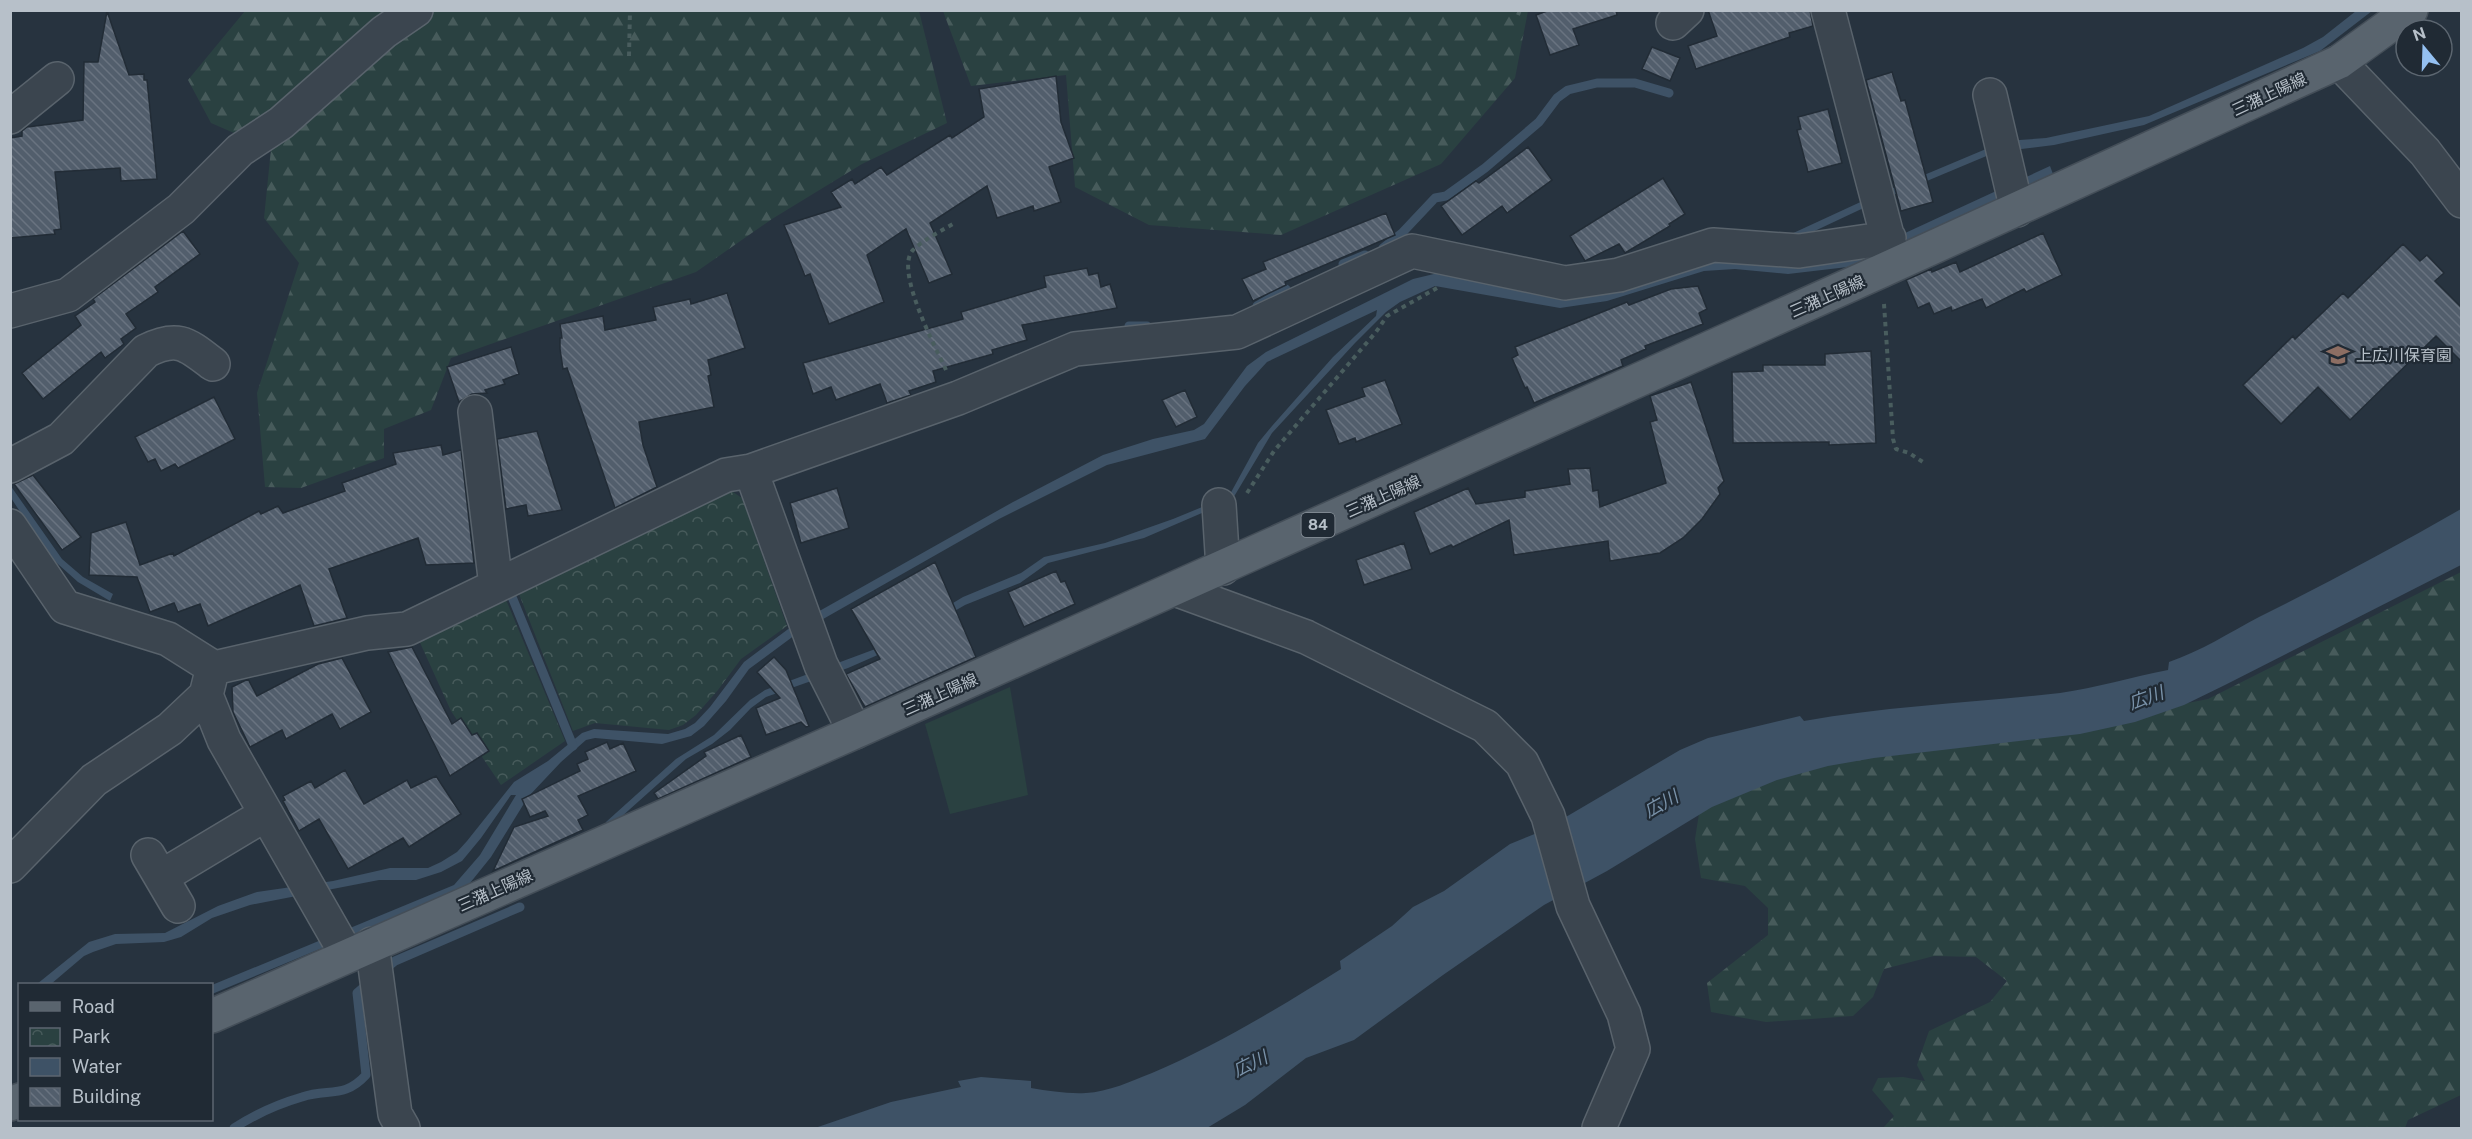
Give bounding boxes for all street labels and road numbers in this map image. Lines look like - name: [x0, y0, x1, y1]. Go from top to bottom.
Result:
- street label: 三潴上陽線: [2229, 69, 2309, 120]
- street label: 三潴上陽線: [1787, 272, 1868, 321]
- street label: 三潴上陽線: [1343, 472, 1424, 521]
- road number: 84: [1302, 513, 1334, 537]
- street label: 三潴上陽線: [900, 670, 981, 719]
- street label: 三潴上陽線: [455, 866, 536, 915]

